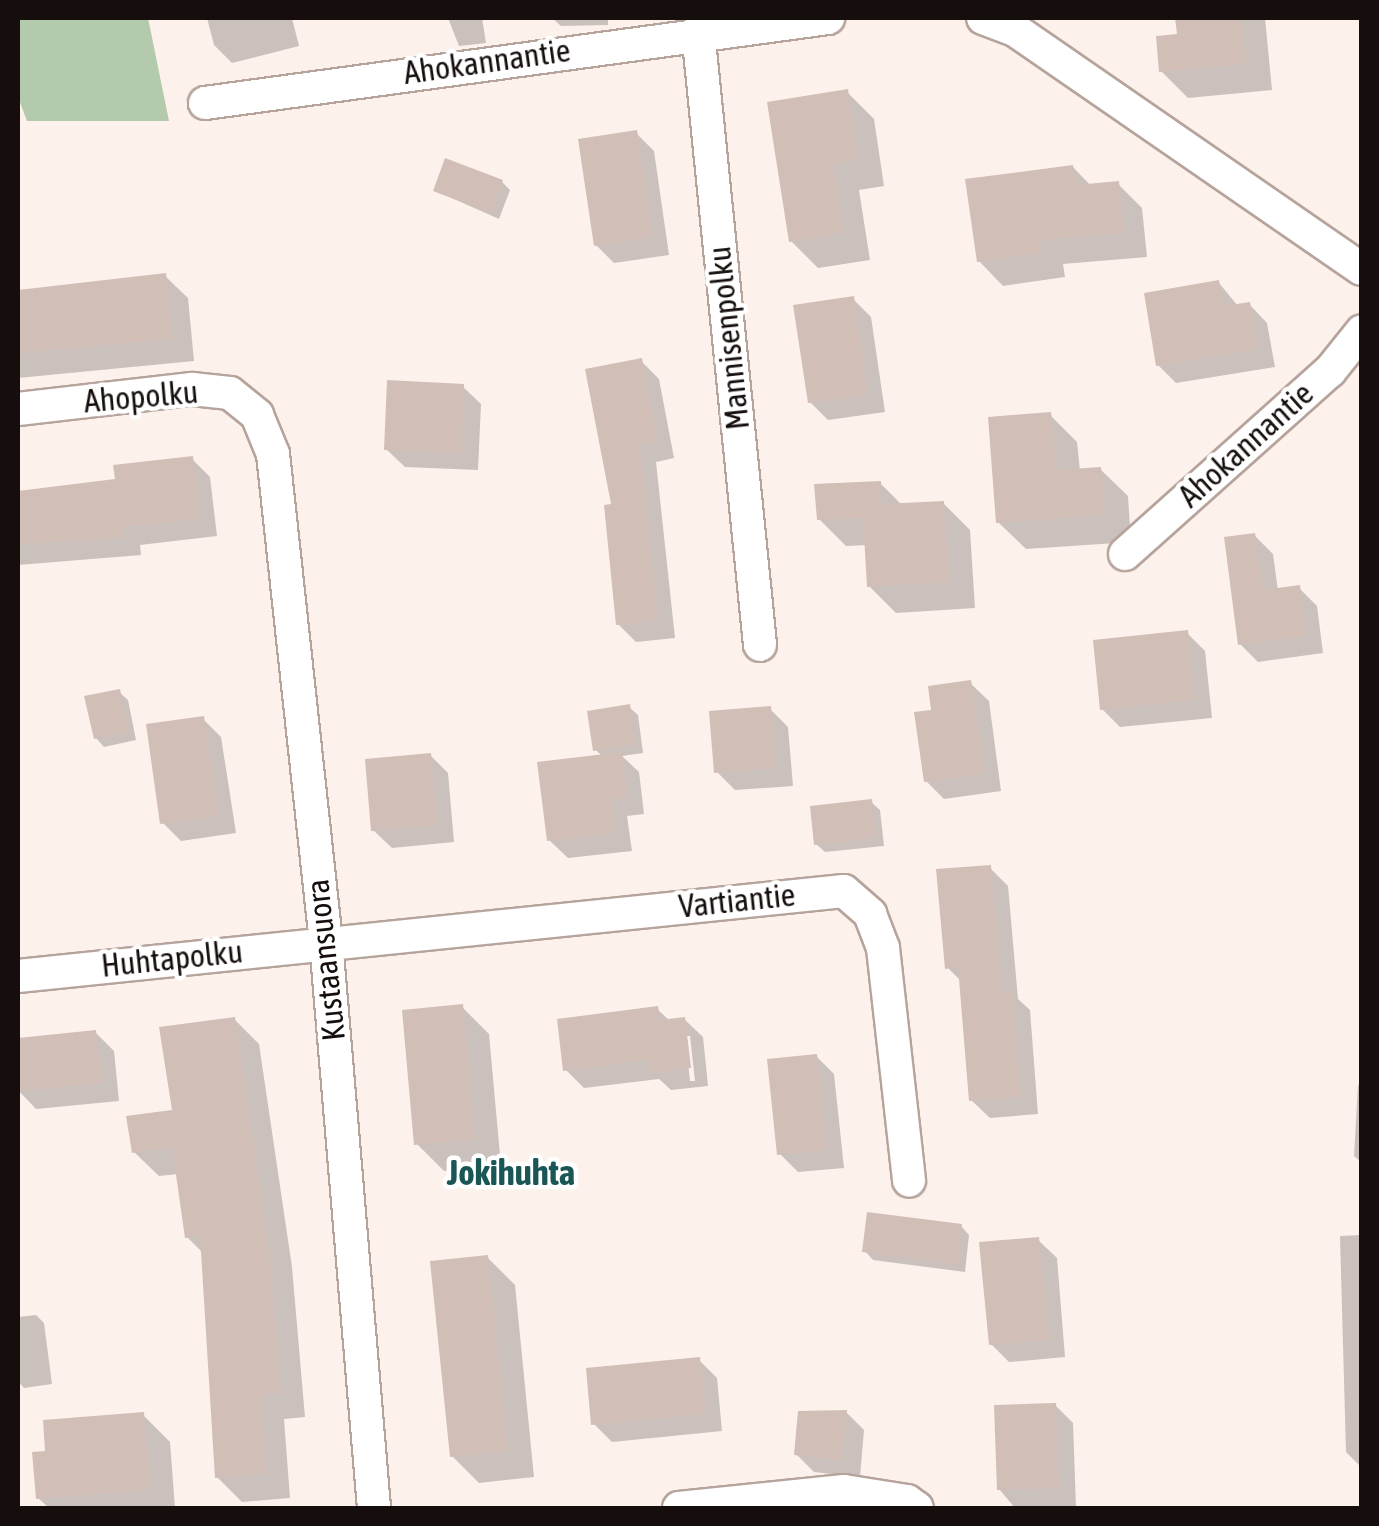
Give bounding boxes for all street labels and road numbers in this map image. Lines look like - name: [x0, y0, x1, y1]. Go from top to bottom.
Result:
- street label: Ahokannantie: [401, 31, 573, 93]
- street label: Mannisenpolku: [700, 244, 758, 432]
- street label: Ahopolku: [82, 373, 200, 421]
- street label: Ahokannantie: [1171, 375, 1321, 515]
- street label: Vartiantie: [677, 876, 797, 926]
- street label: Kustaansuora: [298, 877, 354, 1043]
- street label: Huhtapolku: [99, 932, 245, 986]

